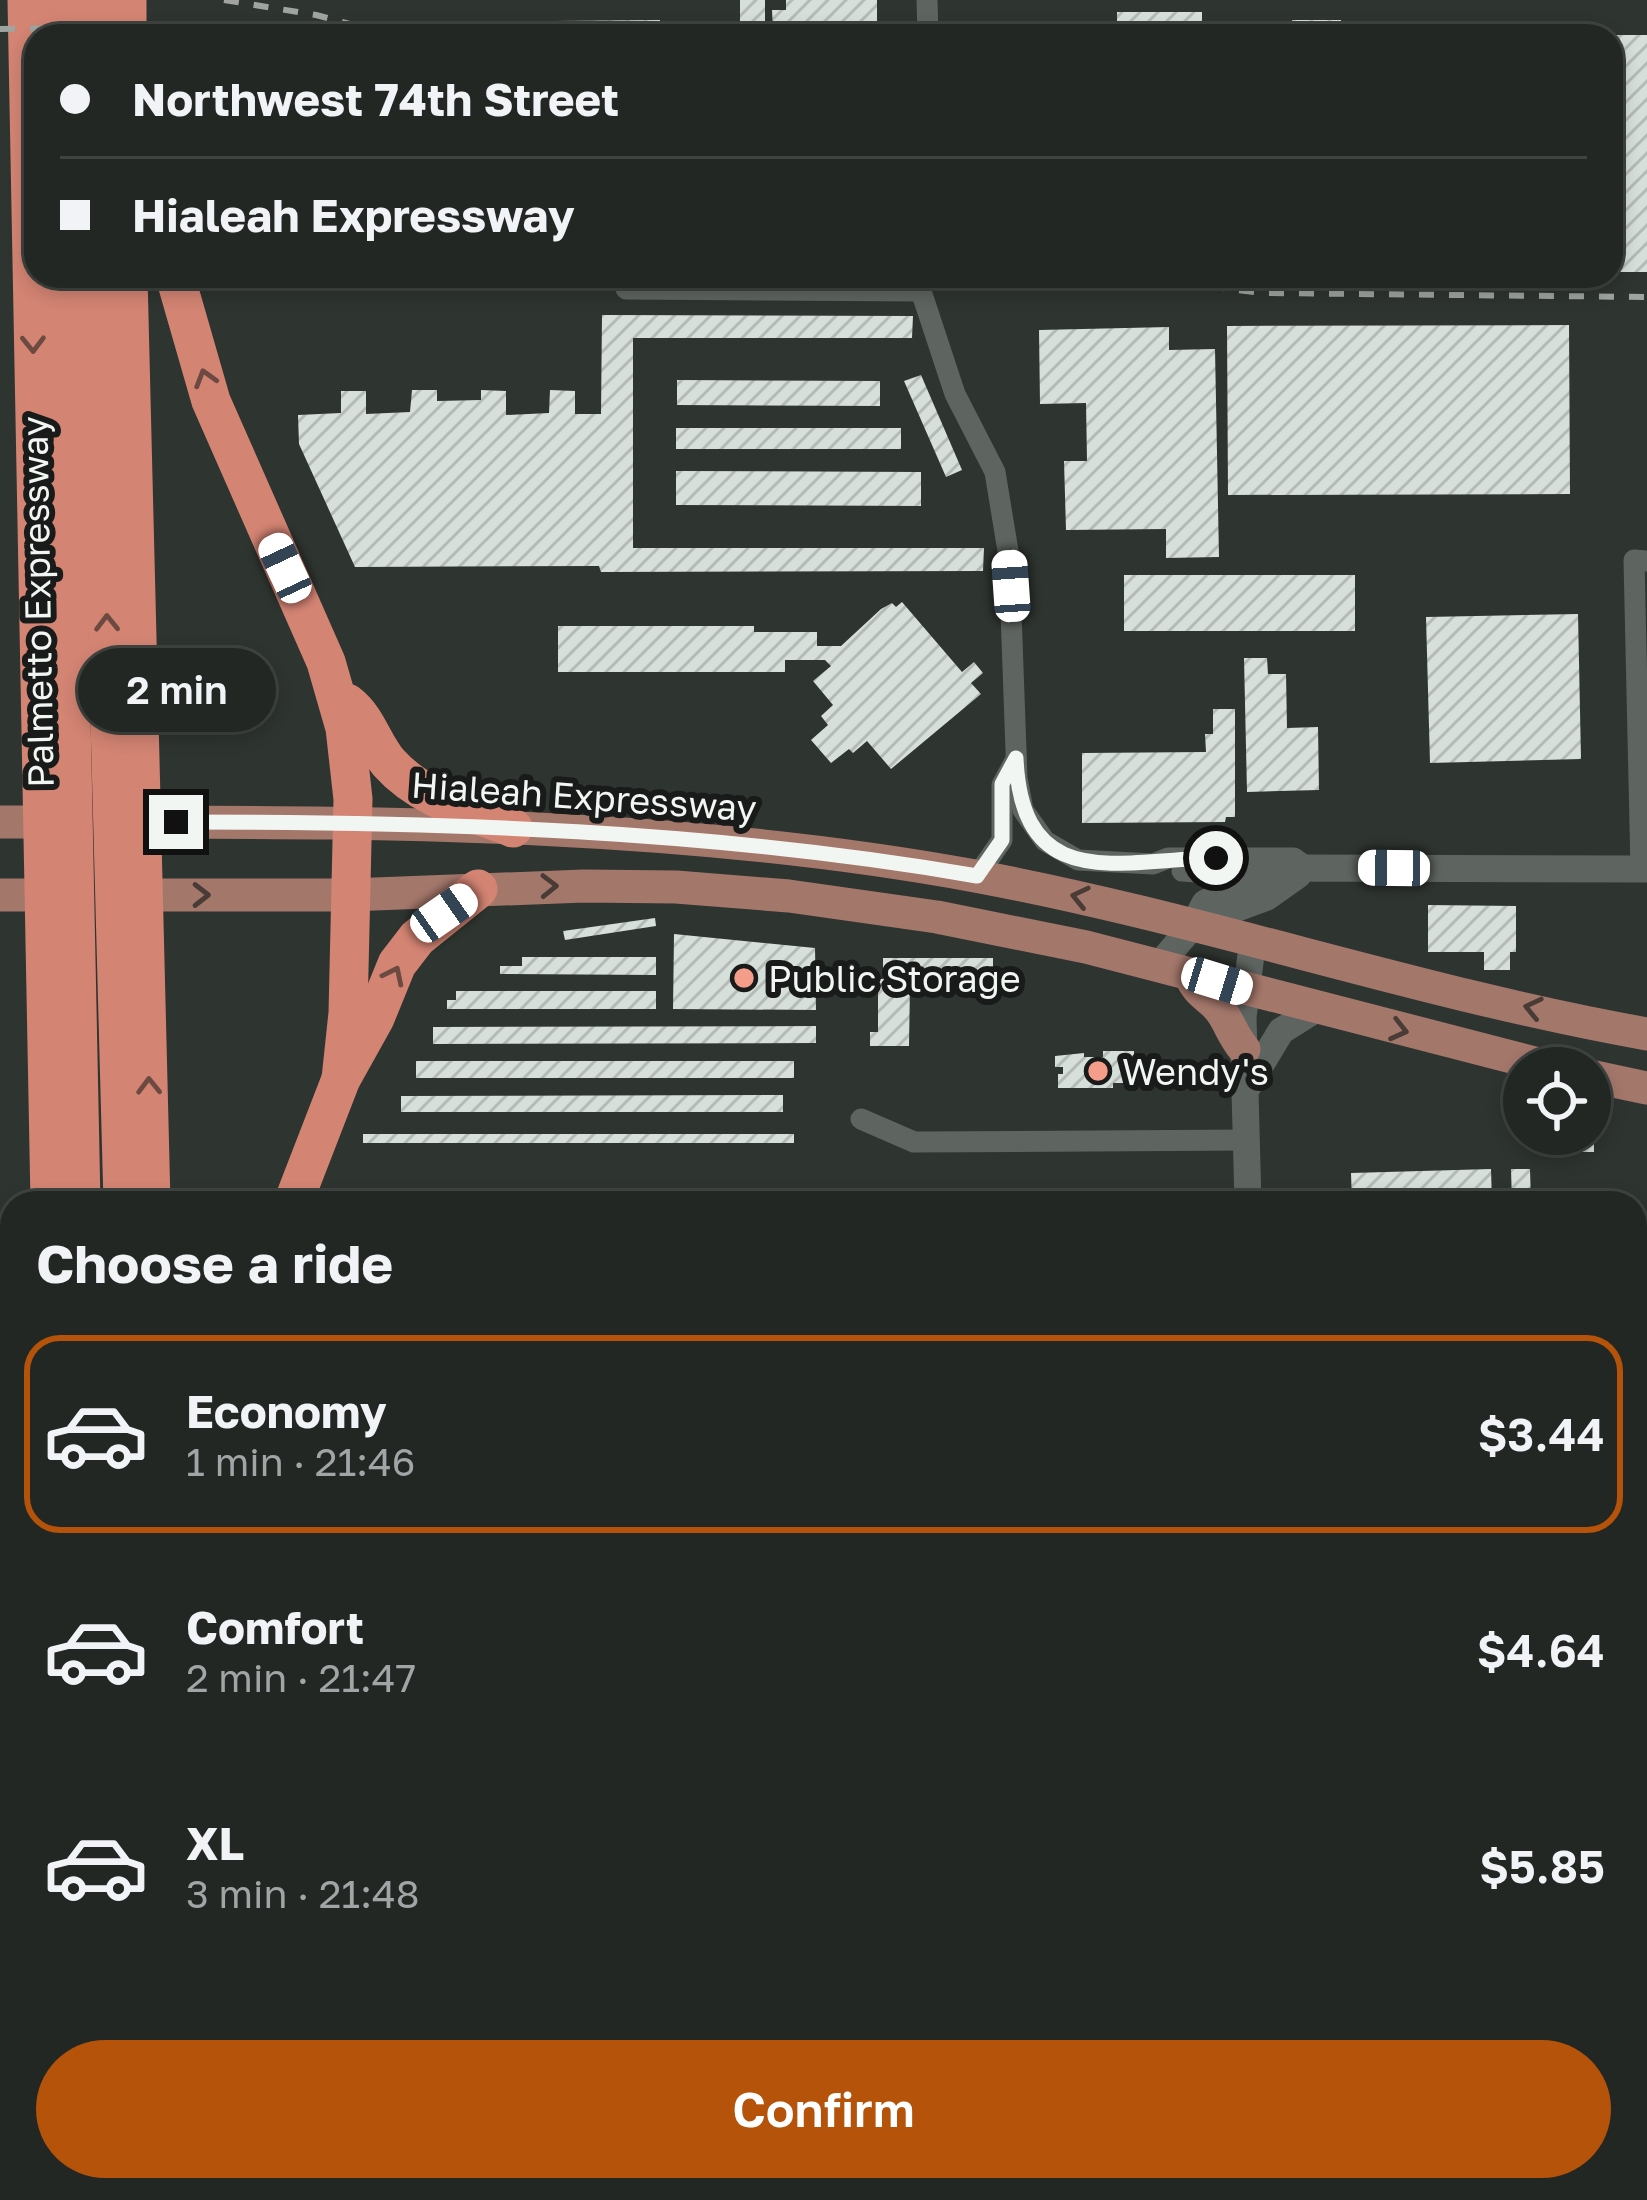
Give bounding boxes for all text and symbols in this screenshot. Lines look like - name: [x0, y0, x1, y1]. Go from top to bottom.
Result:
- text: Northwest 74th Street: [132, 72, 619, 126]
- text: Hialeah Expressway: [132, 188, 575, 242]
- one-way arrow: [20, 336, 46, 354]
- one-way arrow: [194, 368, 219, 389]
- street label: Palmetto Expressway: [12, 416, 62, 788]
- car: [253, 528, 317, 608]
- car: [991, 549, 1031, 623]
- one-way arrow: [95, 613, 121, 632]
- callout: 2 min: [77, 648, 275, 732]
- text: 2 min: [126, 666, 228, 713]
- street label: Hialeah Expressway: [410, 762, 758, 830]
- route end: [149, 795, 203, 849]
- route start: [1189, 831, 1243, 885]
- car: [1358, 849, 1430, 887]
- one-way arrow: [540, 874, 559, 900]
- car: [404, 878, 484, 948]
- one-way arrow: [193, 882, 211, 908]
- one-way arrow: [1070, 886, 1090, 911]
- car: [1177, 953, 1257, 1009]
- place label: Public Storage: [768, 957, 1021, 1000]
- marker: Public Storage: [731, 965, 757, 991]
- one-way arrow: [380, 966, 403, 988]
- one-way arrow: [1523, 997, 1543, 1022]
- one-way arrow: [1388, 1016, 1409, 1041]
- map controls: [1503, 1047, 1611, 1155]
- button: locate: [1503, 1047, 1611, 1155]
- place label: Wendy's: [1122, 1050, 1269, 1093]
- marker: Wendy's: [1085, 1058, 1111, 1084]
- one-way arrow: [136, 1076, 162, 1095]
- text: Choose a ride: [36, 1230, 393, 1295]
- icon: car: [42, 1380, 150, 1488]
- text: Economy: [186, 1384, 387, 1438]
- text: $3.44: [1478, 1407, 1605, 1461]
- text: 1 min · 21:46: [186, 1438, 415, 1485]
- icon: car: [42, 1596, 150, 1704]
- text: Comfort: [186, 1600, 364, 1654]
- text: $4.64: [1477, 1623, 1605, 1677]
- text: 2 min · 21:47: [186, 1654, 416, 1701]
- icon: car: [42, 1812, 150, 1920]
- text: XL: [186, 1816, 244, 1870]
- text: $5.85: [1479, 1839, 1605, 1893]
- text: 3 min · 21:48: [186, 1870, 420, 1917]
- button: Confirm: [36, 2040, 1611, 2178]

